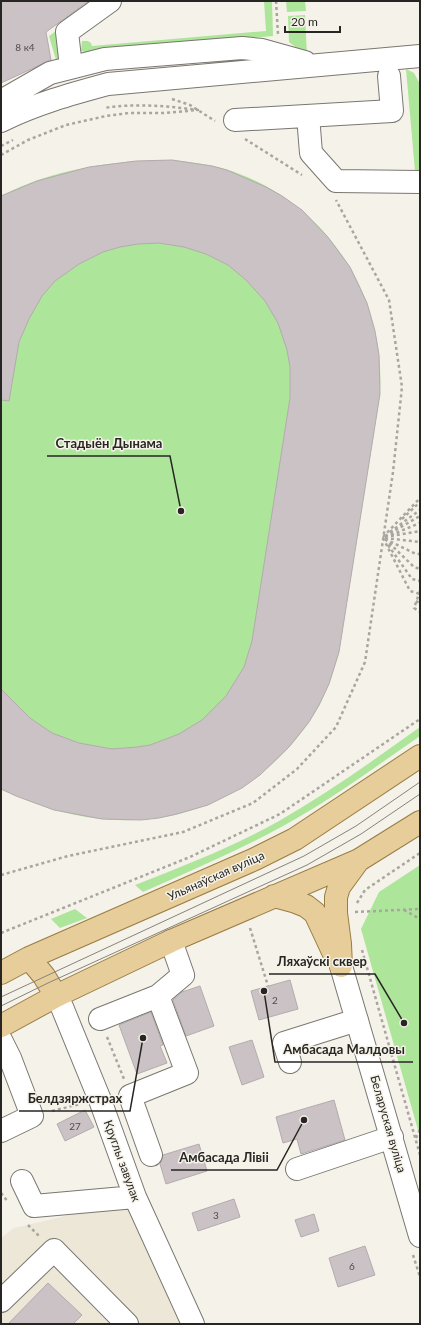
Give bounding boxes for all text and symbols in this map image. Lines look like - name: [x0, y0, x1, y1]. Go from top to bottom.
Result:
- scale bar: [285, 8, 340, 34]
- text: 20 m: [291, 14, 318, 29]
- house number: 8 к4: [15, 41, 35, 53]
- callout: Стадыён Дынама: [47, 431, 170, 456]
- text: Стадыён Дынама: [56, 435, 162, 451]
- street label: Ульянаўская вуліца: [165, 847, 267, 904]
- callout: Ляхаўскі сквер: [269, 949, 375, 974]
- text: Ляхаўскі сквер: [276, 953, 367, 969]
- house number: 2: [272, 994, 278, 1006]
- callout: Амбасада Малдовы: [275, 1037, 413, 1062]
- text: Амбасада Малдовы: [282, 1041, 405, 1057]
- street label: Беларуская вуліца: [367, 1073, 410, 1174]
- callout: Белдзяржстрах: [19, 1086, 130, 1111]
- text: Белдзяржстрах: [28, 1090, 123, 1106]
- street label: Круглы завулак: [101, 1118, 144, 1204]
- house number: 27: [69, 1120, 81, 1132]
- callout: Амбасада Лівіі: [171, 1145, 277, 1170]
- text: Амбасада Лівіі: [178, 1149, 269, 1165]
- house number: 3: [213, 1209, 219, 1221]
- house number: 6: [349, 1260, 355, 1272]

